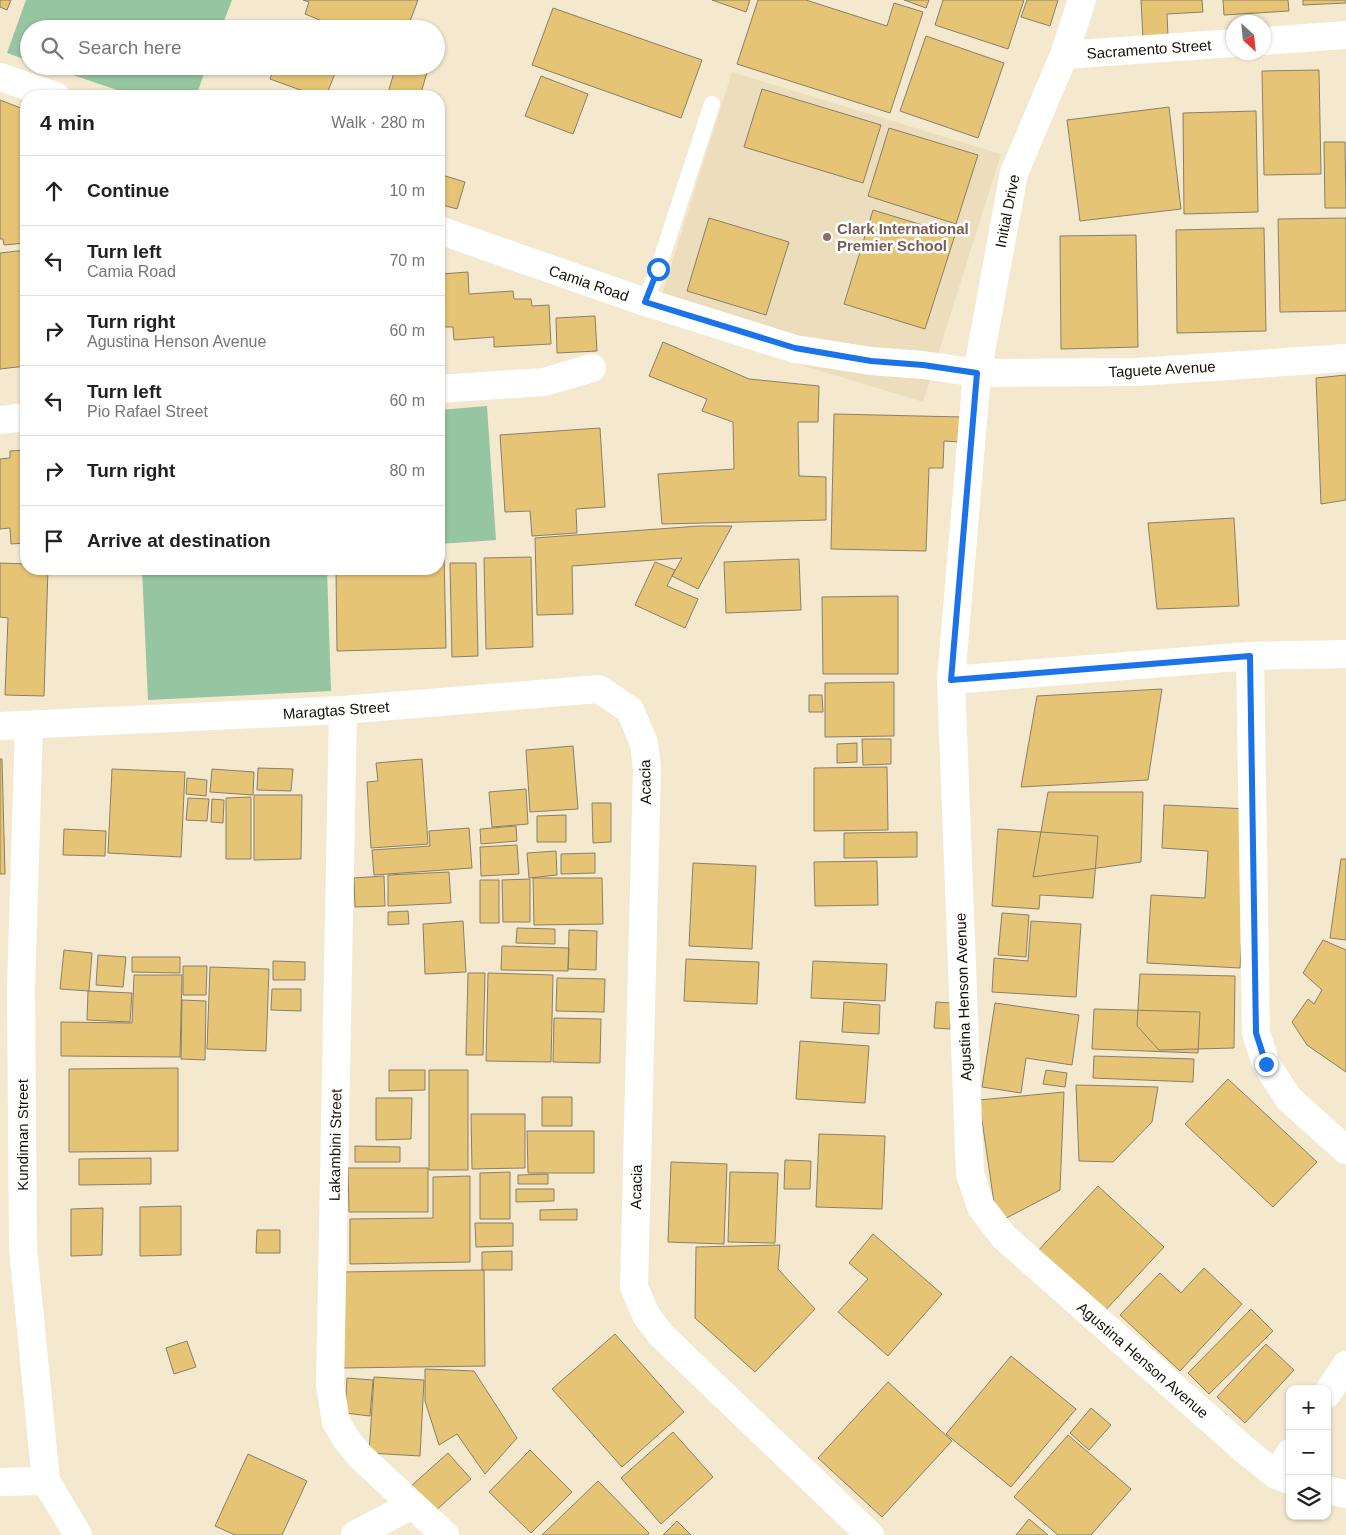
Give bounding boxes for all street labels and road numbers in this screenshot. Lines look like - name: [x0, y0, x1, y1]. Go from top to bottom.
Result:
- street label: Sacramento Street: [1086, 36, 1213, 62]
- street label: Initial Drive: [992, 173, 1022, 249]
- street label: Camia Road: [547, 261, 631, 305]
- street label: Taguete Avenue: [1108, 358, 1216, 380]
- street label: Maragtas Street: [282, 698, 391, 722]
- street label: Acacia: [636, 759, 654, 805]
- street label: Agustina Henson Avenue: [952, 913, 974, 1081]
- street label: Kundiman Street: [14, 1078, 31, 1191]
- street label: Lakambini Street: [326, 1088, 344, 1201]
- street label: Acacia: [627, 1164, 645, 1210]
- street label: Agustina Henson Avenue: [1074, 1298, 1212, 1422]

